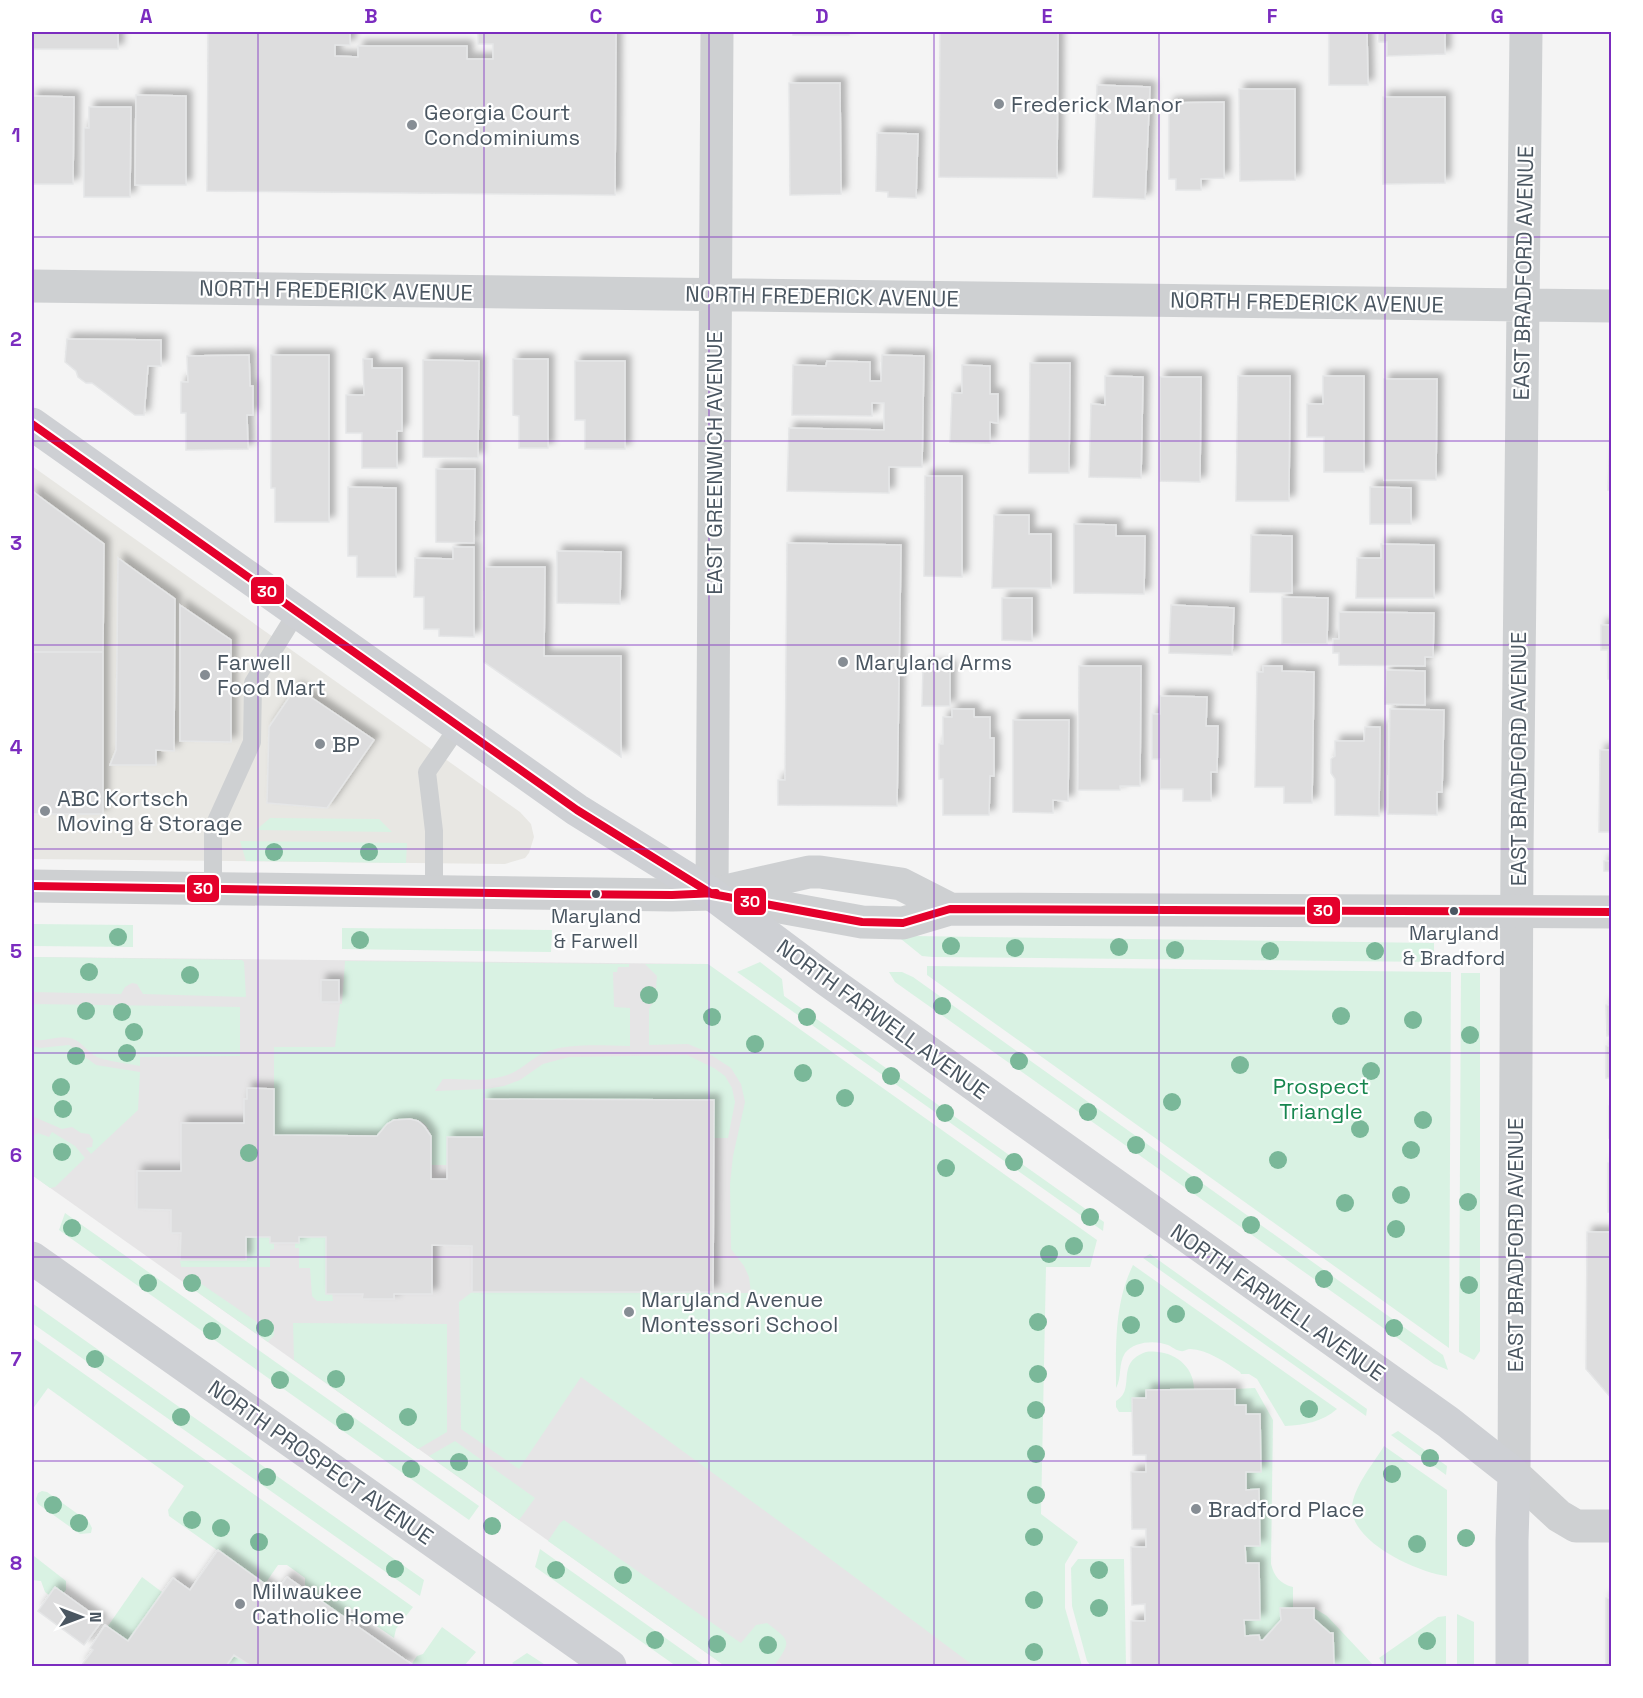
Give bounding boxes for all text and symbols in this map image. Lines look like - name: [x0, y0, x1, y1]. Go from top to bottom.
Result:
- text: A: [140, 3, 153, 29]
- text: B: [364, 3, 378, 29]
- text: C: [590, 3, 603, 29]
- text: D: [815, 3, 829, 29]
- text: E: [1041, 3, 1053, 29]
- text: F: [1267, 3, 1278, 29]
- text: G: [1490, 3, 1504, 29]
- place label: Frederick Manor: [1011, 90, 1182, 118]
- marker: Frederick Manor: [992, 97, 1006, 111]
- place label: Georgia Court Condominiums: [424, 98, 580, 151]
- marker: Georgia Court Condominiums: [405, 118, 419, 132]
- text: 1: [11, 122, 21, 148]
- street label: EAST BRADFORD AVENUE: [1507, 146, 1539, 400]
- street label: NORTH FREDERICK AVENUE: [199, 274, 473, 306]
- street label: NORTH FREDERICK AVENUE: [685, 280, 959, 312]
- street label: NORTH FREDERICK AVENUE: [1170, 286, 1444, 318]
- text: 2: [10, 326, 22, 352]
- street label: EAST GREENWICH AVENUE: [700, 331, 728, 595]
- text: 3: [10, 530, 22, 556]
- line badge: 30: [250, 576, 285, 605]
- text: 30: [257, 581, 277, 602]
- street label: EAST BRADFORD AVENUE: [1504, 632, 1532, 886]
- place label: Farwell Food Mart: [217, 648, 326, 701]
- place label: Maryland Arms: [855, 648, 1012, 676]
- marker: Maryland Arms: [836, 655, 850, 669]
- marker: Farwell Food Mart: [198, 668, 212, 682]
- place label: BP: [332, 730, 360, 758]
- text: 4: [10, 734, 23, 760]
- marker: BP: [313, 737, 327, 751]
- place label: ABC Kortsch Moving & Storage: [57, 784, 243, 837]
- marker: ABC Kortsch Moving & Storage: [38, 804, 52, 818]
- line badge: 30: [186, 874, 220, 903]
- text: 30: [193, 878, 213, 899]
- line badge: 30: [733, 887, 767, 916]
- marker: Maryland & Farwell: [590, 888, 602, 900]
- text: 30: [740, 891, 760, 912]
- line badge: 30: [1306, 896, 1341, 925]
- text: 30: [1313, 900, 1333, 921]
- place label: Maryland & Farwell: [551, 903, 641, 954]
- marker: Maryland & Bradford: [1448, 905, 1460, 917]
- place label: Maryland & Bradford: [1403, 920, 1505, 971]
- street label: NORTH FARWELL AVENUE: [771, 933, 995, 1105]
- text: 5: [10, 938, 22, 964]
- park label: Prospect Triangle: [1273, 1072, 1369, 1125]
- street label: EAST BRADFORD AVENUE: [1501, 1118, 1529, 1372]
- text: 6: [10, 1142, 22, 1168]
- street label: NORTH FARWELL AVENUE: [1165, 1217, 1391, 1387]
- place label: Maryland Avenue Montessori School: [641, 1285, 838, 1338]
- marker: Maryland Avenue Montessori School: [622, 1305, 636, 1319]
- text: 7: [10, 1346, 22, 1372]
- street label: NORTH PROSPECT AVENUE: [203, 1373, 439, 1551]
- place label: Bradford Place: [1208, 1495, 1365, 1523]
- marker: Bradford Place: [1189, 1502, 1203, 1516]
- text: 8: [10, 1550, 22, 1576]
- place label: Milwaukee Catholic Home: [252, 1577, 405, 1630]
- north arrow: [51, 1587, 111, 1647]
- marker: Milwaukee Catholic Home: [233, 1597, 247, 1611]
- text: N: [85, 1612, 106, 1622]

